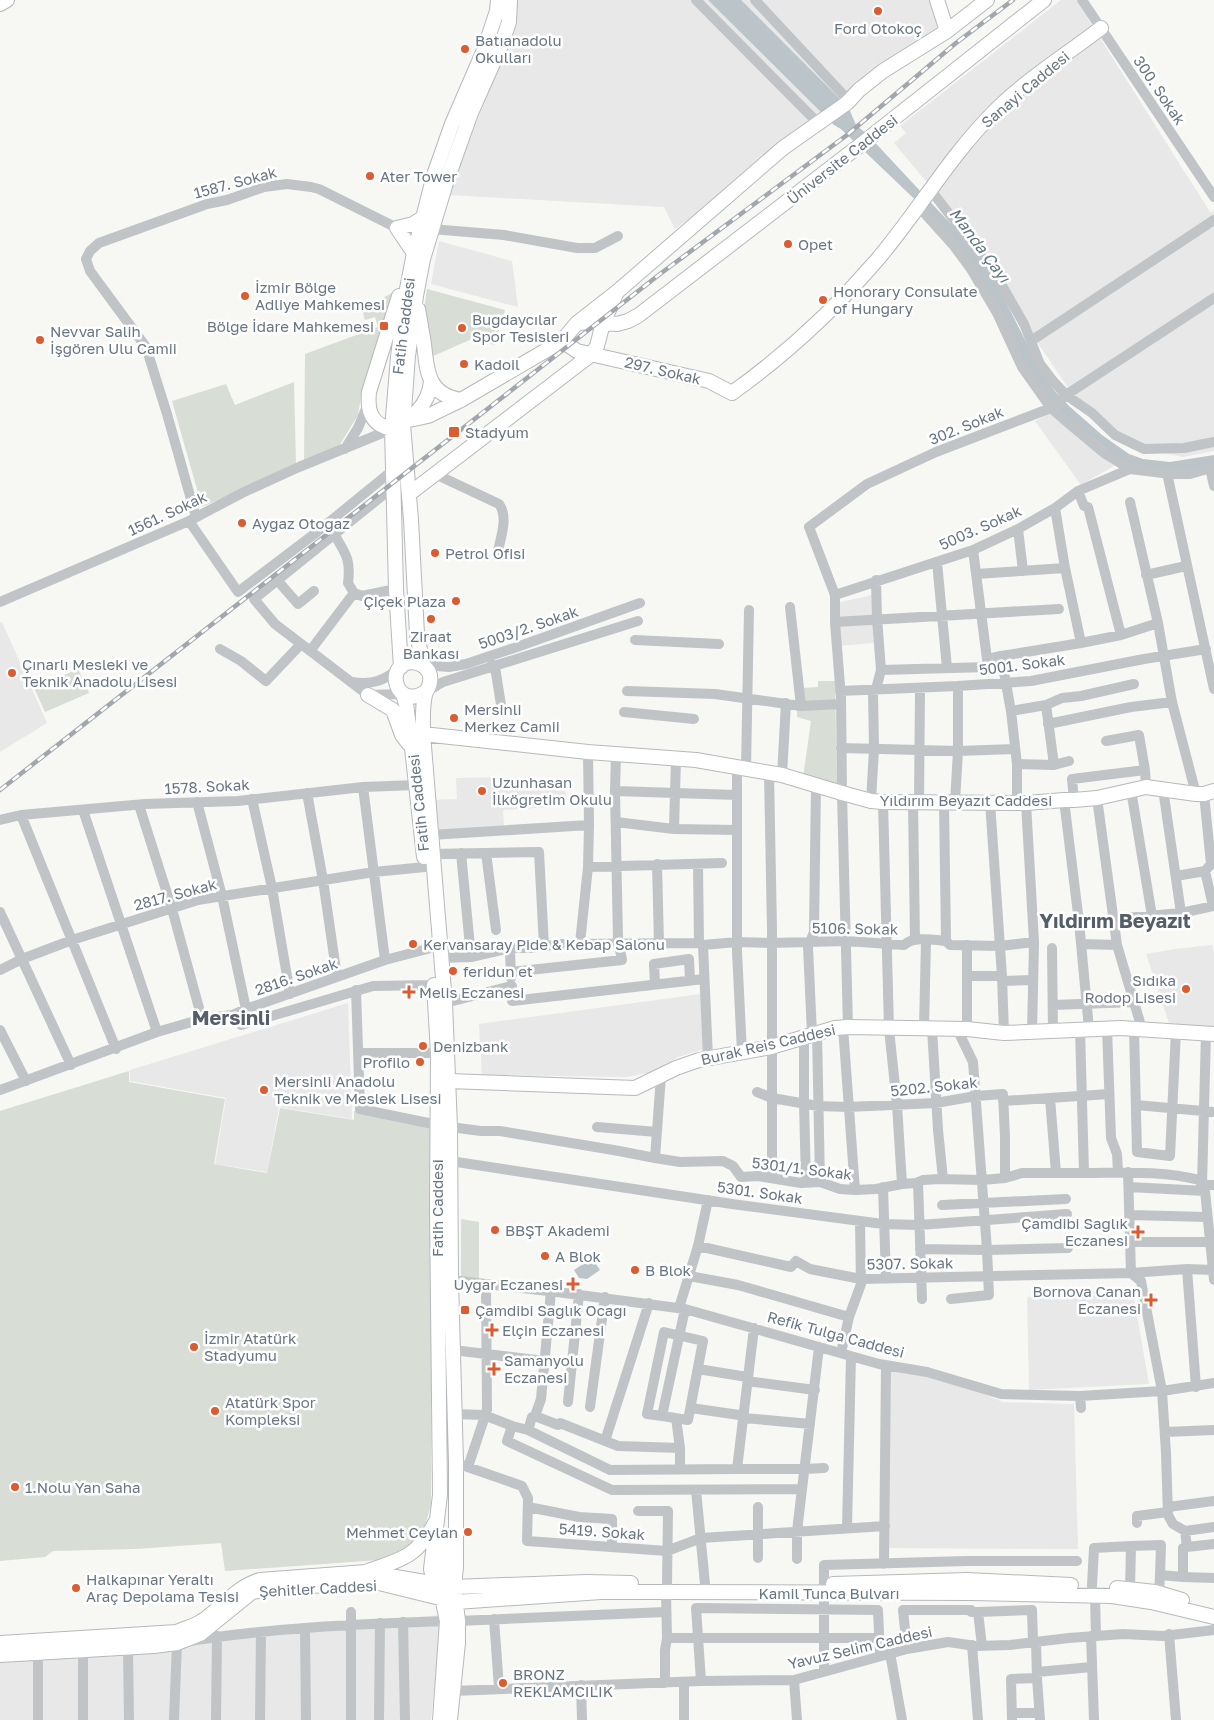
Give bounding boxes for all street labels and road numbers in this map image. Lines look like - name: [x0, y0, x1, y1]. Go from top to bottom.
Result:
- street label: Sanayi Caddesi: [977, 47, 1073, 131]
- street label: 300. Sokak: [1130, 52, 1190, 128]
- street label: Üniversite Caddesi: [783, 110, 901, 208]
- street label: 1587. Sokak: [192, 162, 279, 202]
- street label: Fatih Caddesi: [388, 276, 418, 376]
- street label: 297. Sokak: [623, 352, 703, 388]
- street label: 302. Sokak: [926, 402, 1006, 448]
- street label: 1561. Sokak: [125, 487, 210, 539]
- street label: 5003. Sokak: [936, 501, 1024, 553]
- street label: 5003/2. Sokak: [476, 601, 581, 652]
- street label: 5001. Sokak: [978, 650, 1067, 678]
- street label: Fatih Caddesi: [404, 753, 432, 853]
- street label: 1578. Sokak: [164, 775, 251, 797]
- street label: Yıldırım Beyazıt Caddesi: [880, 791, 1052, 809]
- street label: 2817. Sokak: [132, 874, 219, 914]
- street label: 5106. Sokak: [812, 918, 899, 938]
- street label: 2816. Sokak: [252, 953, 340, 999]
- street label: Burak Reis Caddesi: [699, 1020, 837, 1068]
- street label: 5202. Sokak: [890, 1072, 979, 1100]
- street label: 5301/1. Sokak: [751, 1153, 854, 1183]
- street label: Fatih Caddesi: [428, 1159, 446, 1257]
- street label: 5301. Sokak: [716, 1177, 804, 1207]
- street label: 5307. Sokak: [866, 1253, 954, 1273]
- street label: Refik Tulga Caddesi: [765, 1307, 907, 1361]
- street label: 5419. Sokak: [558, 1519, 646, 1543]
- street label: Şehitler Caddesi: [258, 1576, 378, 1600]
- street label: Kamil Tunca Bulvarı: [758, 1584, 900, 1602]
- street label: Yavuz Selim Caddesi: [786, 1622, 934, 1672]

